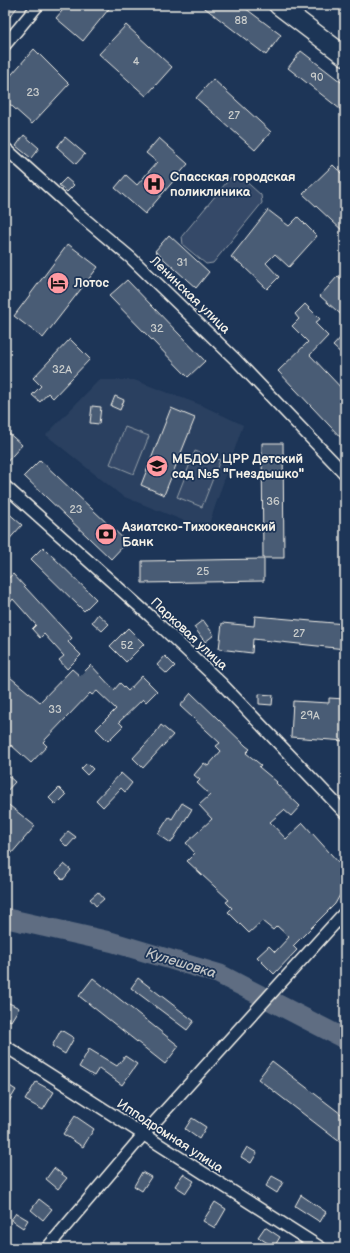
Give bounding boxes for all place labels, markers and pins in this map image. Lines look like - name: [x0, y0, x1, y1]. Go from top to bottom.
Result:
- place label: Спасская городская поликлиника: [170, 169, 295, 200]
- hospital icon: Спасская городская поликлиника: [141, 171, 167, 197]
- hotel icon: Лотос: [45, 270, 71, 296]
- place label: Лотос: [73, 275, 109, 291]
- place label: МБДОУ ЦРР Детский сад №5 "Гнездышко": [172, 451, 304, 482]
- school or university icon: МБДОУ ЦРР Детский сад №5 "Гнездышко": [144, 453, 170, 479]
- place label: Азиатско-Тихоокеанский Банк: [121, 519, 276, 550]
- bank icon: Азиатско-Тихоокеанский Банк: [93, 521, 119, 547]

